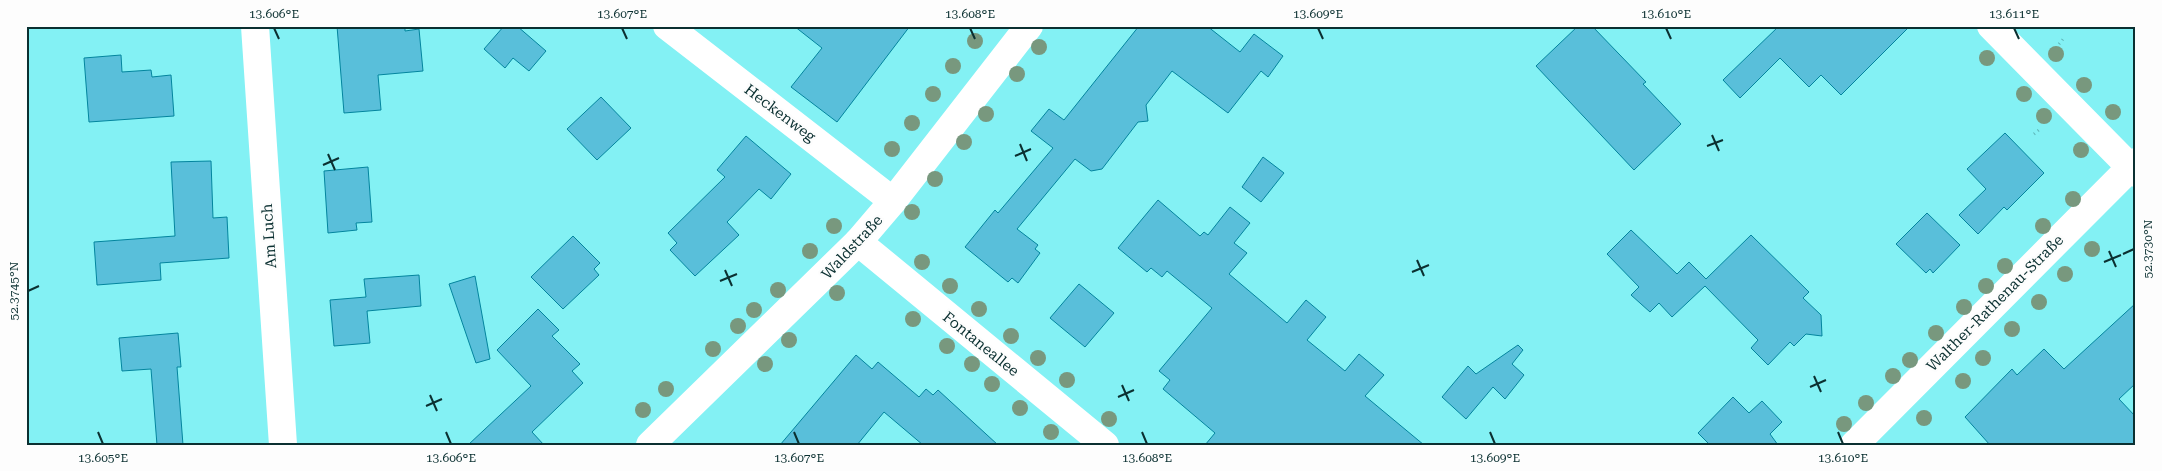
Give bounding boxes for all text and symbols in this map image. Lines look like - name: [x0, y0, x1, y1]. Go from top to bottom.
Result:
- text: 13.606°E: [249, 7, 299, 21]
- text: 13.607°E: [597, 7, 647, 21]
- text: 13.608°E: [945, 7, 995, 21]
- text: 13.609°E: [1293, 7, 1343, 21]
- text: 13.610°E: [1641, 7, 1691, 21]
- text: 13.611°E: [1989, 7, 2039, 21]
- street label: Heckenweg: [741, 80, 820, 146]
- street label: Am Luch: [258, 203, 280, 269]
- street label: Waldstraße: [818, 211, 886, 283]
- text: 52.3730°N: [2141, 219, 2155, 278]
- street label: Walther-Rathenau-Straße: [1923, 231, 2067, 375]
- text: 52.3745°N: [7, 261, 21, 320]
- street label: Fontaneallee: [939, 308, 1023, 380]
- text: 13.605°E: [78, 451, 128, 465]
- text: 13.606°E: [426, 451, 476, 465]
- text: 13.607°E: [774, 451, 824, 465]
- text: 13.608°E: [1122, 451, 1172, 465]
- text: 13.609°E: [1470, 451, 1520, 465]
- text: 13.610°E: [1818, 451, 1868, 465]

